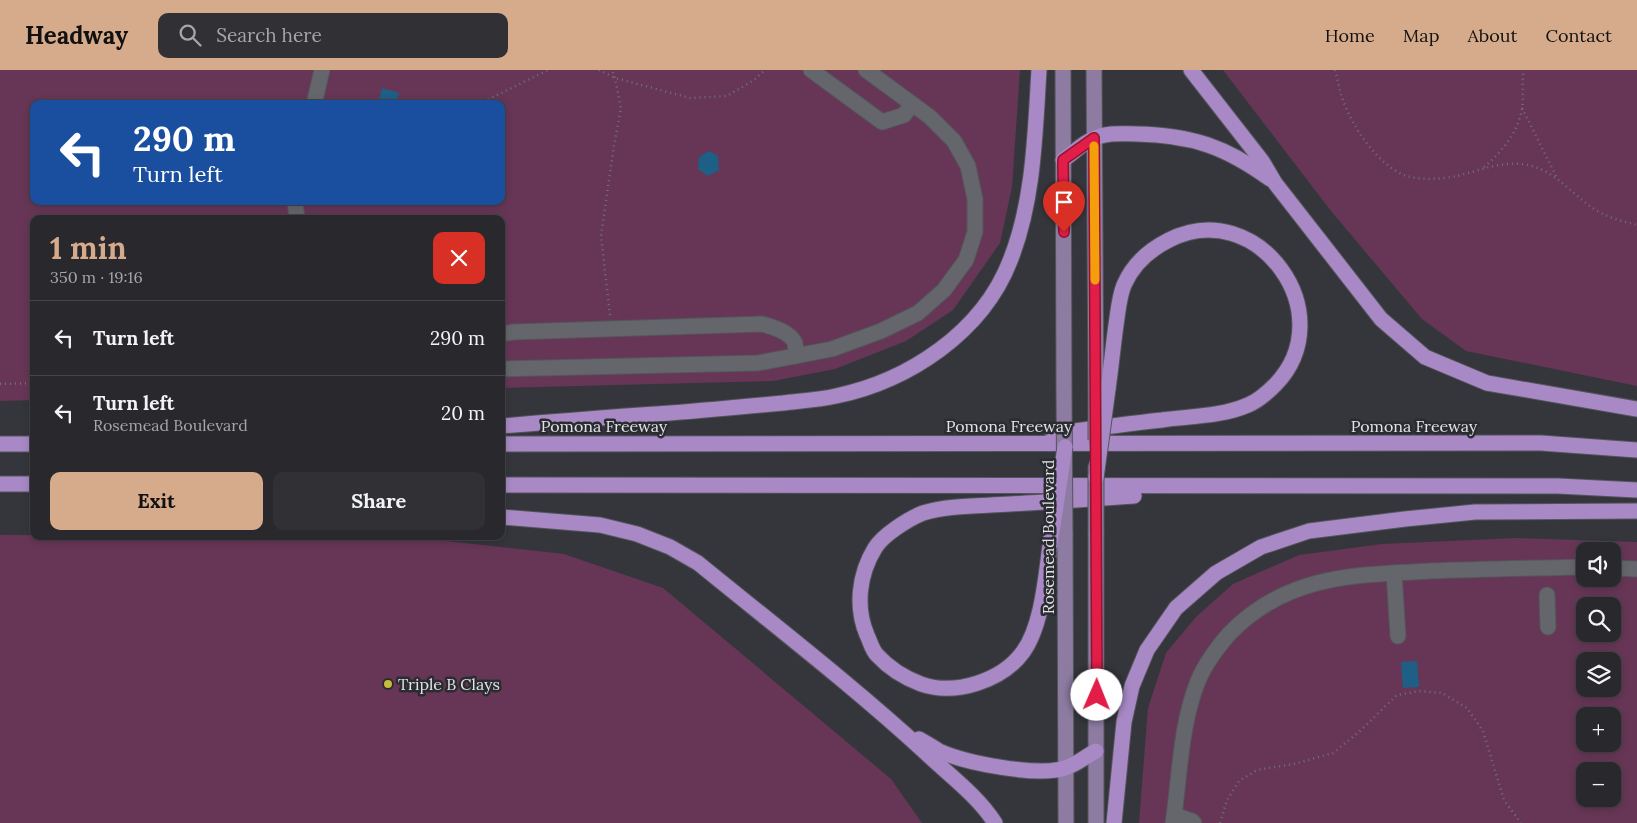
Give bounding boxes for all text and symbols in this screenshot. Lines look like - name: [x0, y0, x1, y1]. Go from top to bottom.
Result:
- search box: [158, 13, 508, 58]
- text: Headway: [25, 20, 128, 51]
- icon: search: [176, 21, 204, 49]
- text: Search here: [216, 23, 322, 47]
- text: Home: [1325, 24, 1375, 47]
- text: Map: [1403, 24, 1439, 47]
- text: About: [1467, 24, 1517, 47]
- text: Contact: [1545, 24, 1612, 47]
- text: 290 m: [133, 116, 235, 161]
- icon: left: [50, 120, 115, 185]
- text: Turn left: [133, 160, 223, 188]
- pin: [1043, 181, 1085, 232]
- icon: arrive: [1050, 188, 1078, 216]
- text: 1 min: [50, 229, 127, 267]
- button: close: [433, 232, 485, 284]
- text: 350 m · 19:16: [50, 267, 143, 287]
- icon: left: [50, 324, 78, 352]
- text: Turn left: [93, 326, 174, 350]
- text: 290 m: [430, 326, 485, 350]
- text: Turn left: [93, 391, 174, 415]
- icon: left: [50, 399, 78, 427]
- text: 20 m: [441, 401, 485, 425]
- text: Rosemead Boulevard: [93, 415, 248, 435]
- street label: Pomona Freeway: [541, 416, 668, 436]
- street label: Pomona Freeway: [946, 416, 1073, 436]
- street label: Pomona Freeway: [1351, 416, 1478, 436]
- street label: Rosemead Boulevard: [1038, 459, 1058, 614]
- button: Exit: [50, 472, 263, 530]
- button: Share: [273, 472, 485, 530]
- map controls: [1576, 542, 1621, 807]
- button: sound: [1576, 542, 1621, 587]
- button: search: [1576, 597, 1621, 642]
- button: layers: [1576, 652, 1621, 697]
- position arrow: [1070, 668, 1122, 720]
- place label: Triple B Clays: [398, 674, 500, 694]
- marker: Triple B Clays: [382, 678, 394, 690]
- button: +: [1576, 707, 1621, 752]
- button: −: [1576, 762, 1621, 807]

